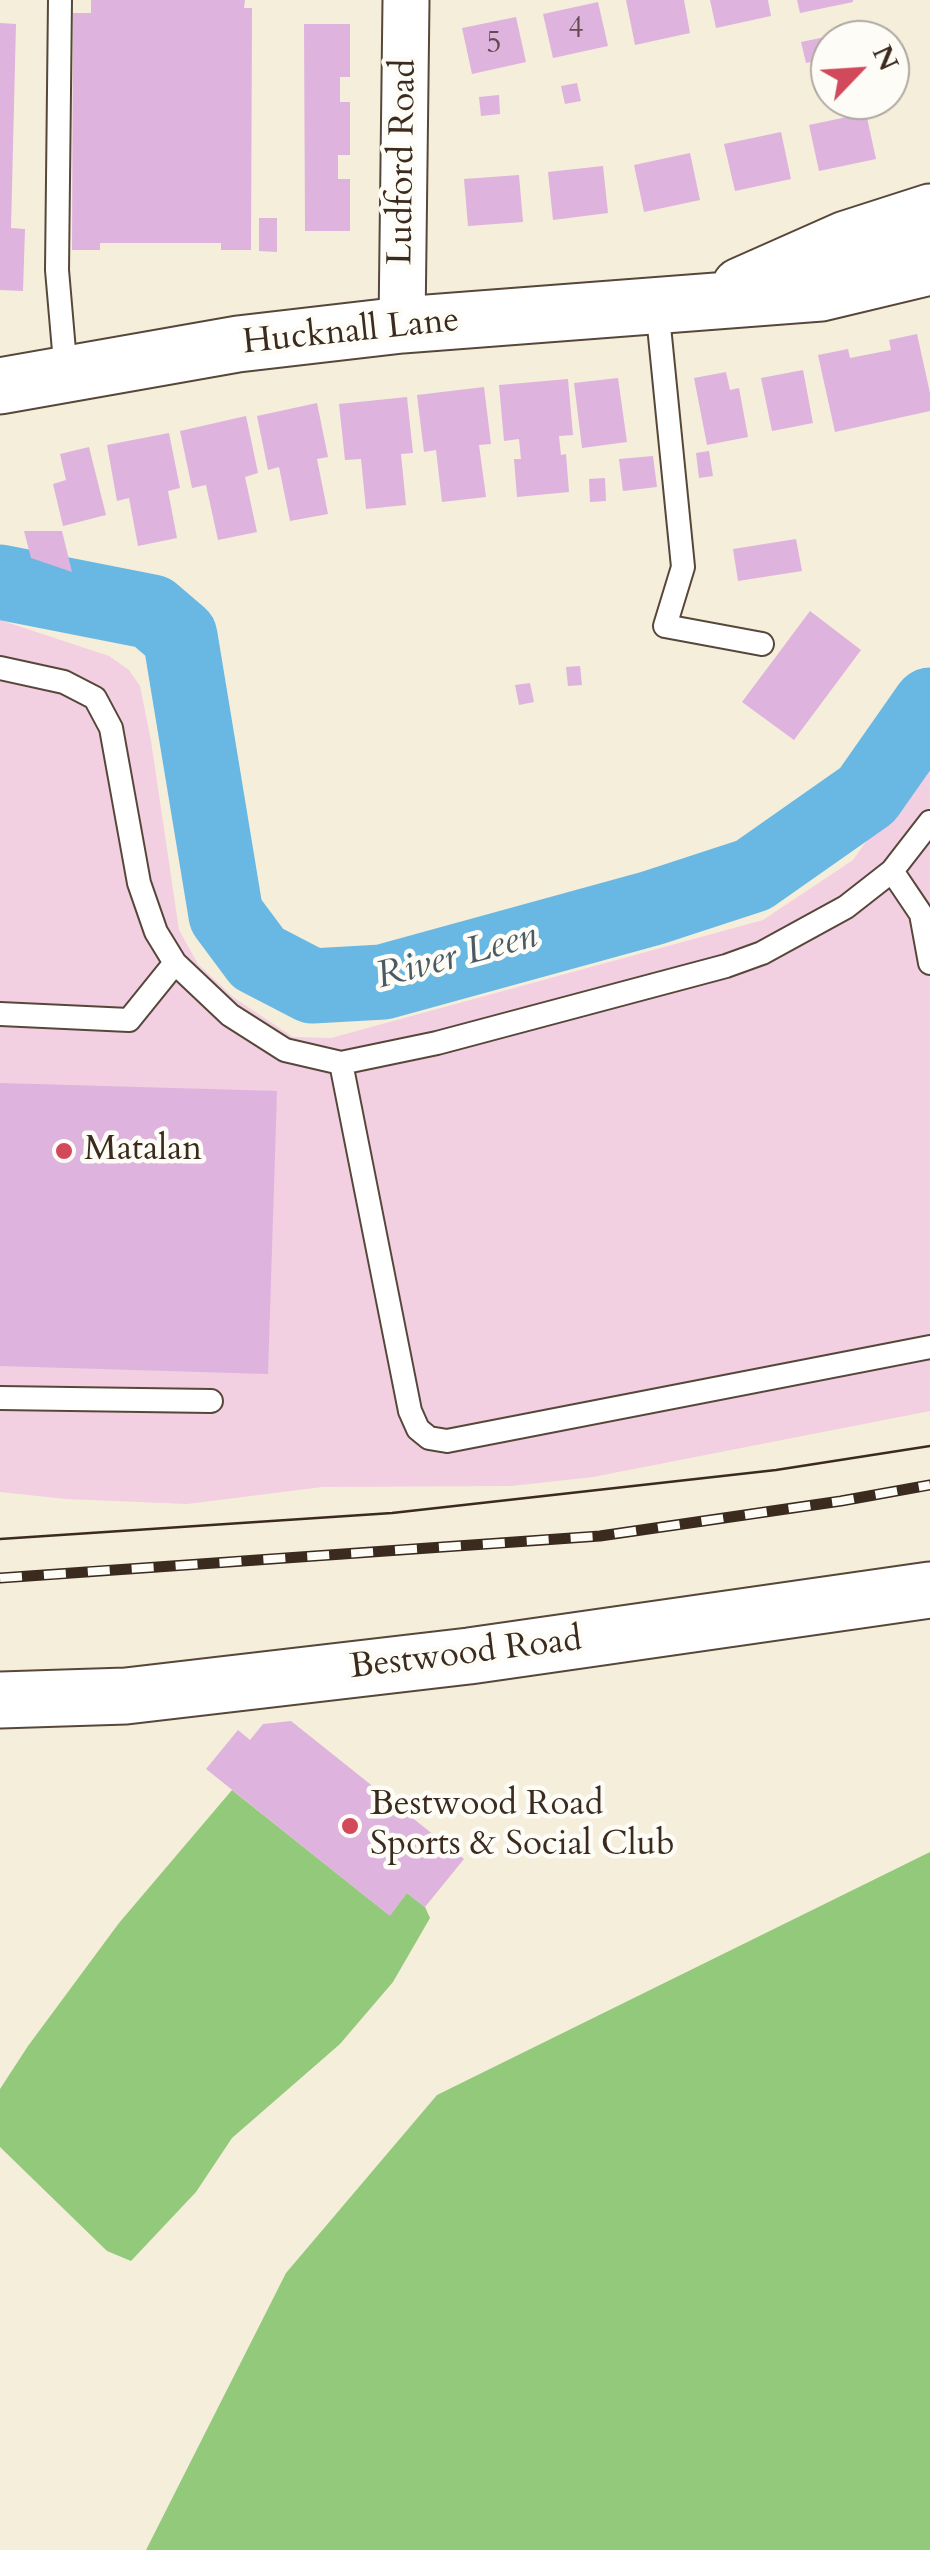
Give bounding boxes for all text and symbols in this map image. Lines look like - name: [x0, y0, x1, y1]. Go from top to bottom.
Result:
- house number: 4: [568, 12, 584, 48]
- north arrow: [810, 20, 910, 120]
- house number: 5: [486, 27, 502, 63]
- text: N: [863, 39, 908, 77]
- street label: Ludford Road: [381, 58, 427, 266]
- street label: Hucknall Lane: [241, 301, 461, 365]
- water label: River Leen: [372, 915, 542, 1001]
- place label: Matalan: [84, 1130, 202, 1172]
- marker: Matalan: [53, 1140, 75, 1162]
- street label: Bestwood Road: [348, 1620, 584, 1690]
- place label: Bestwood Road Sports & Social Club: [370, 1785, 675, 1867]
- marker: Bestwood Road Sports & Social Club: [339, 1815, 361, 1837]

